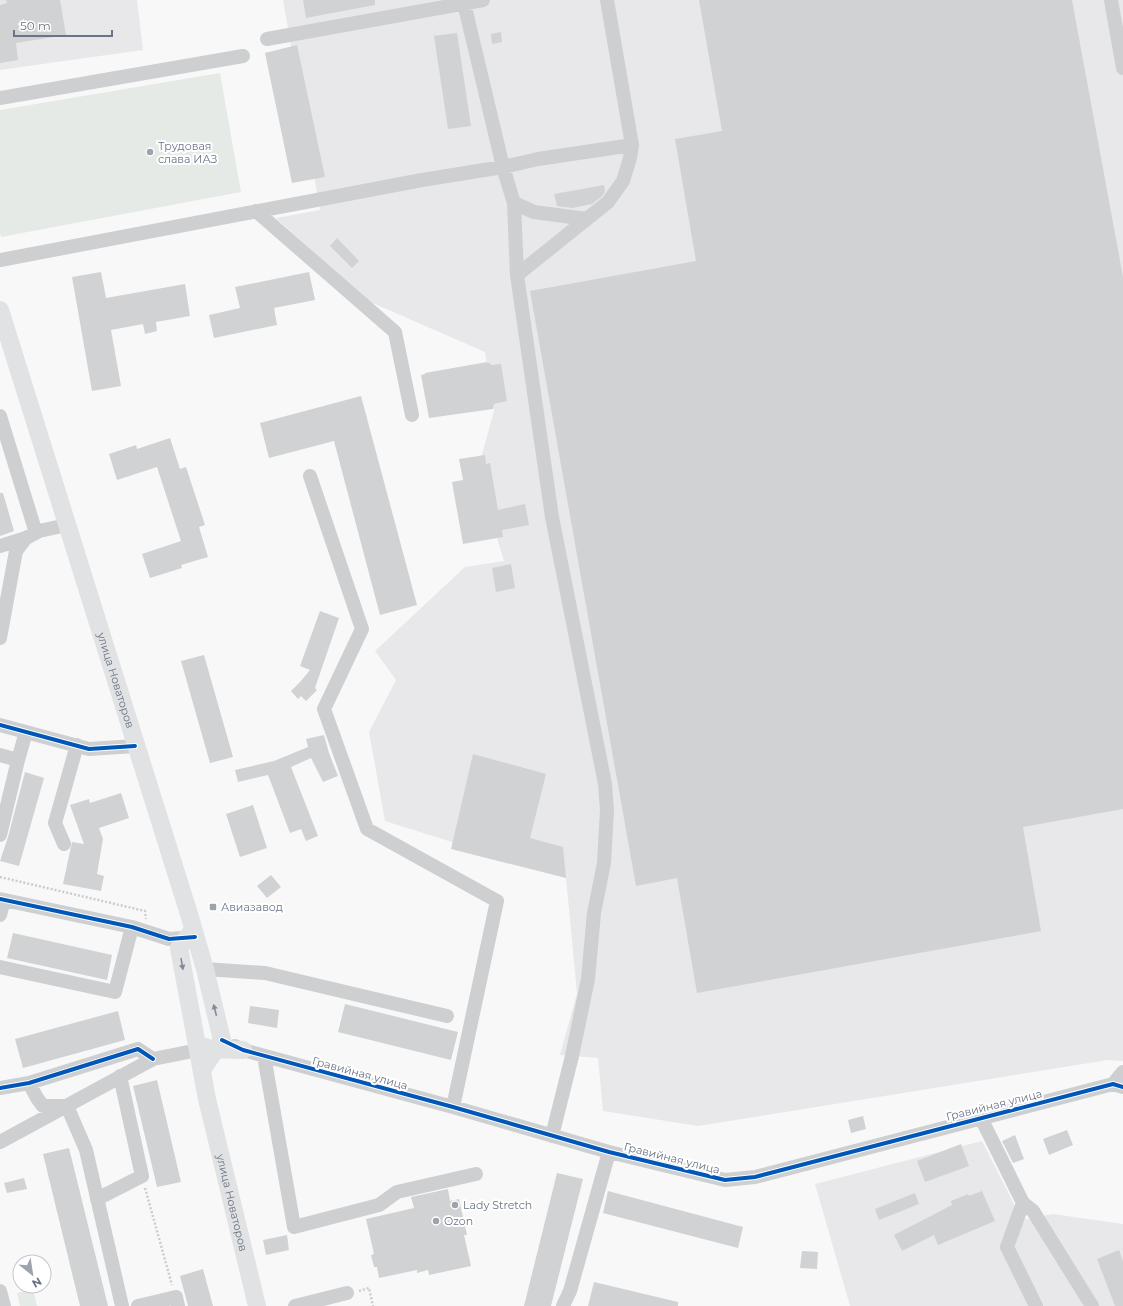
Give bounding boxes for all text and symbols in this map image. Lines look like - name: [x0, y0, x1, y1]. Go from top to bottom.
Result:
- scale bar: [14, 12, 112, 38]
- text: 50 m: [20, 18, 51, 33]
- place label: Трудовая слава ИАЗ: [158, 139, 218, 166]
- marker: Трудовая слава ИАЗ: [145, 147, 155, 157]
- street label: улица Новаторов: [94, 630, 137, 730]
- place label: Авиазавод: [221, 900, 283, 914]
- marker: Авиазавод: [208, 902, 218, 912]
- one-way arrow: [179, 958, 185, 970]
- one-way arrow: [211, 1004, 217, 1017]
- street label: Гравийная улица: [311, 1053, 409, 1093]
- street label: Гравийная улица: [945, 1086, 1043, 1124]
- street label: Гравийная улица: [623, 1139, 721, 1177]
- street label: улица Новаторов: [213, 1152, 251, 1253]
- place label: Lady Stretch: [463, 1198, 532, 1212]
- marker: Lady Stretch: [450, 1200, 460, 1210]
- place label: Ozon: [444, 1214, 473, 1228]
- marker: Ozon: [431, 1216, 441, 1226]
- north arrow: [12, 1254, 52, 1294]
- text: N: [30, 1274, 44, 1291]

